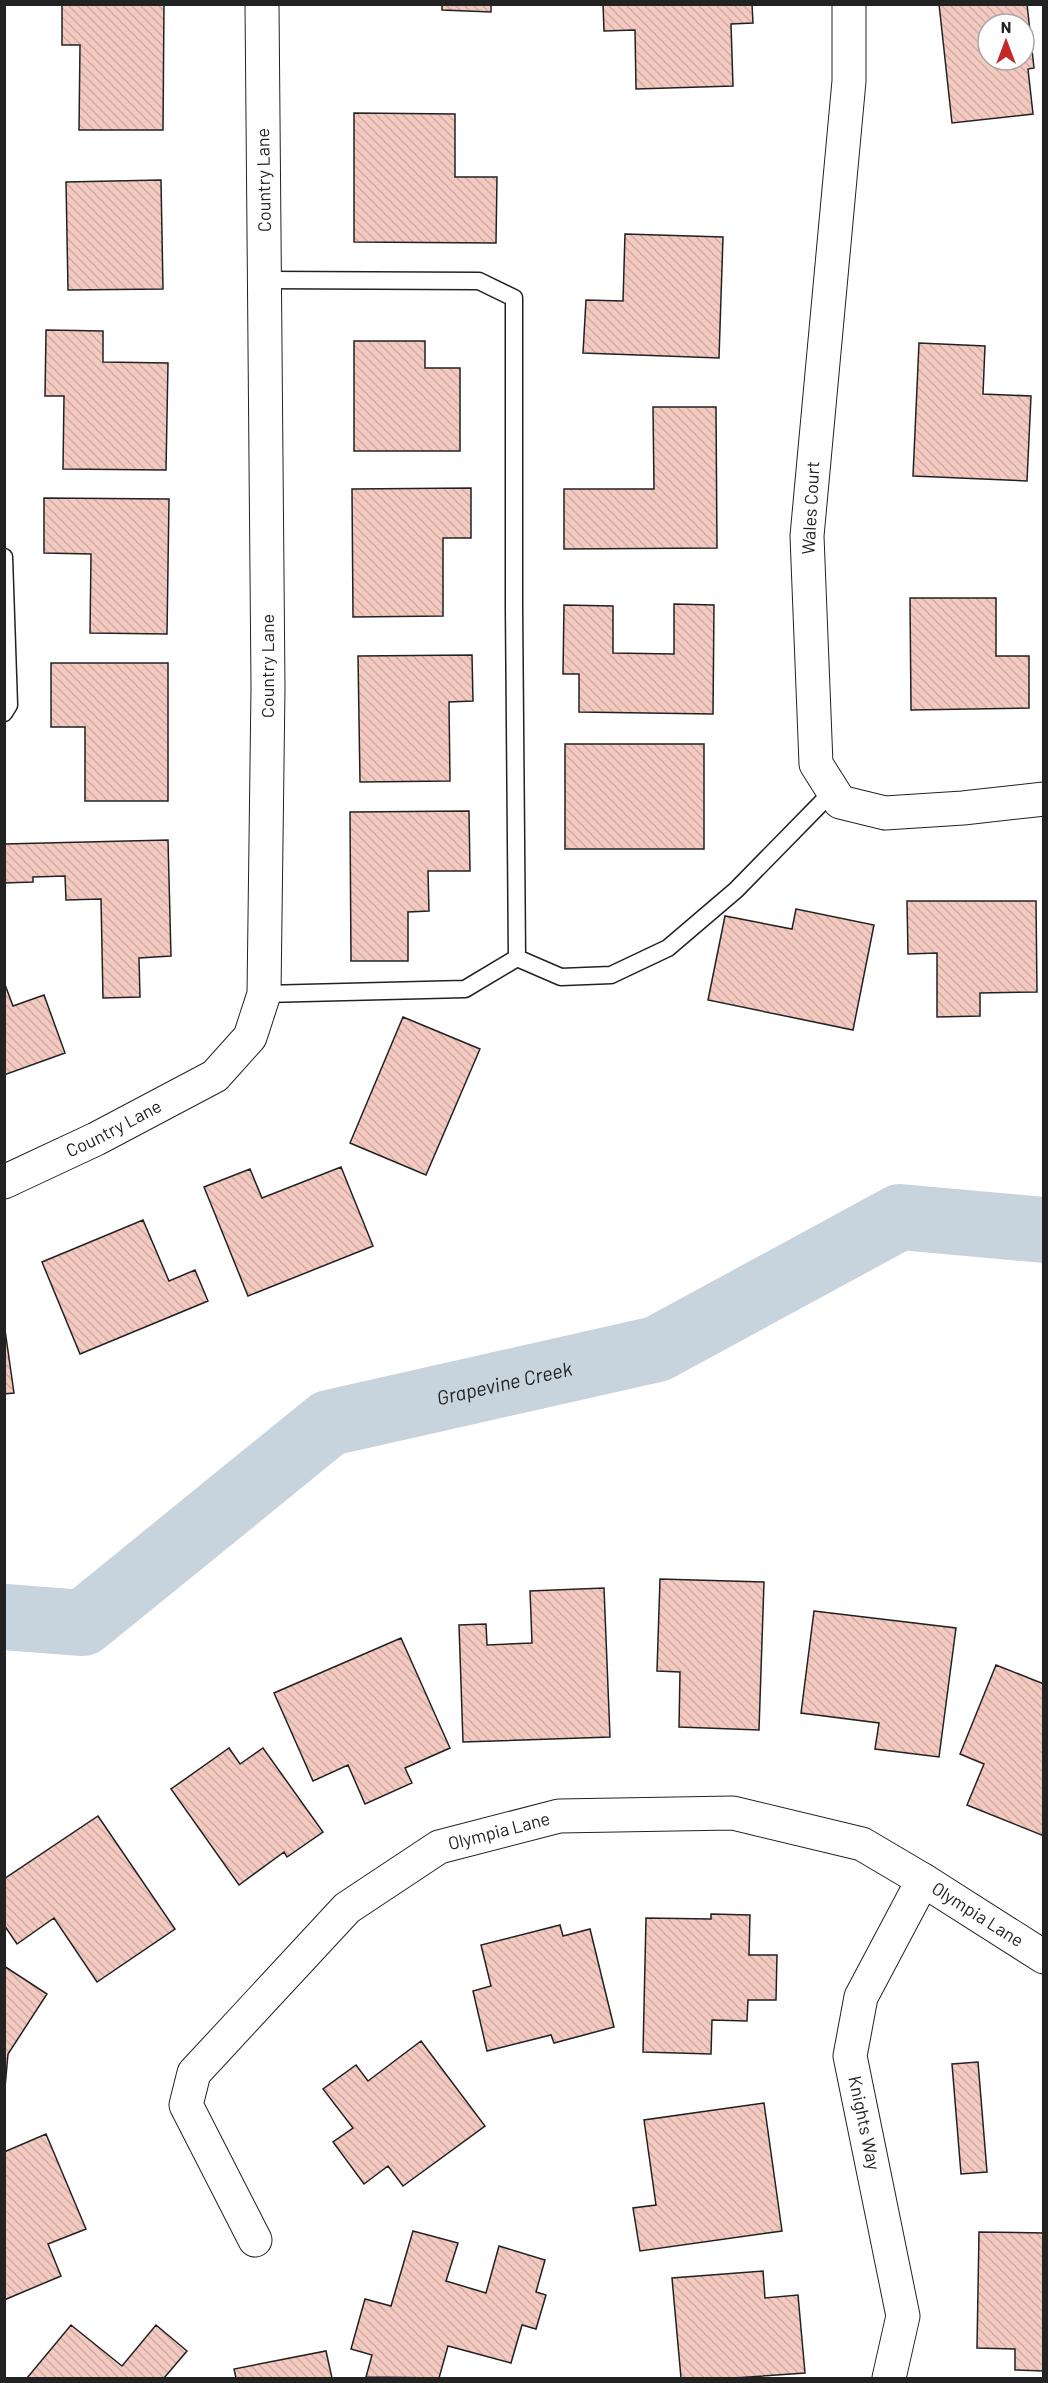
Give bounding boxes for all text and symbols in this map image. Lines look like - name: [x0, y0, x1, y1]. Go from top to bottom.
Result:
- north arrow: [976, 12, 1036, 72]
- text: N: [1001, 17, 1011, 36]
- street label: Country Lane: [251, 128, 275, 232]
- street label: Wales Court: [797, 461, 823, 555]
- street label: Country Lane: [256, 614, 278, 718]
- street label: Country Lane: [62, 1094, 165, 1161]
- water label: Grapevine Creek: [434, 1356, 574, 1409]
- street label: Olympia Lane: [445, 1807, 552, 1854]
- street label: Olympia Lane: [928, 1876, 1028, 1951]
- street label: Knights Way: [844, 2074, 886, 2172]

